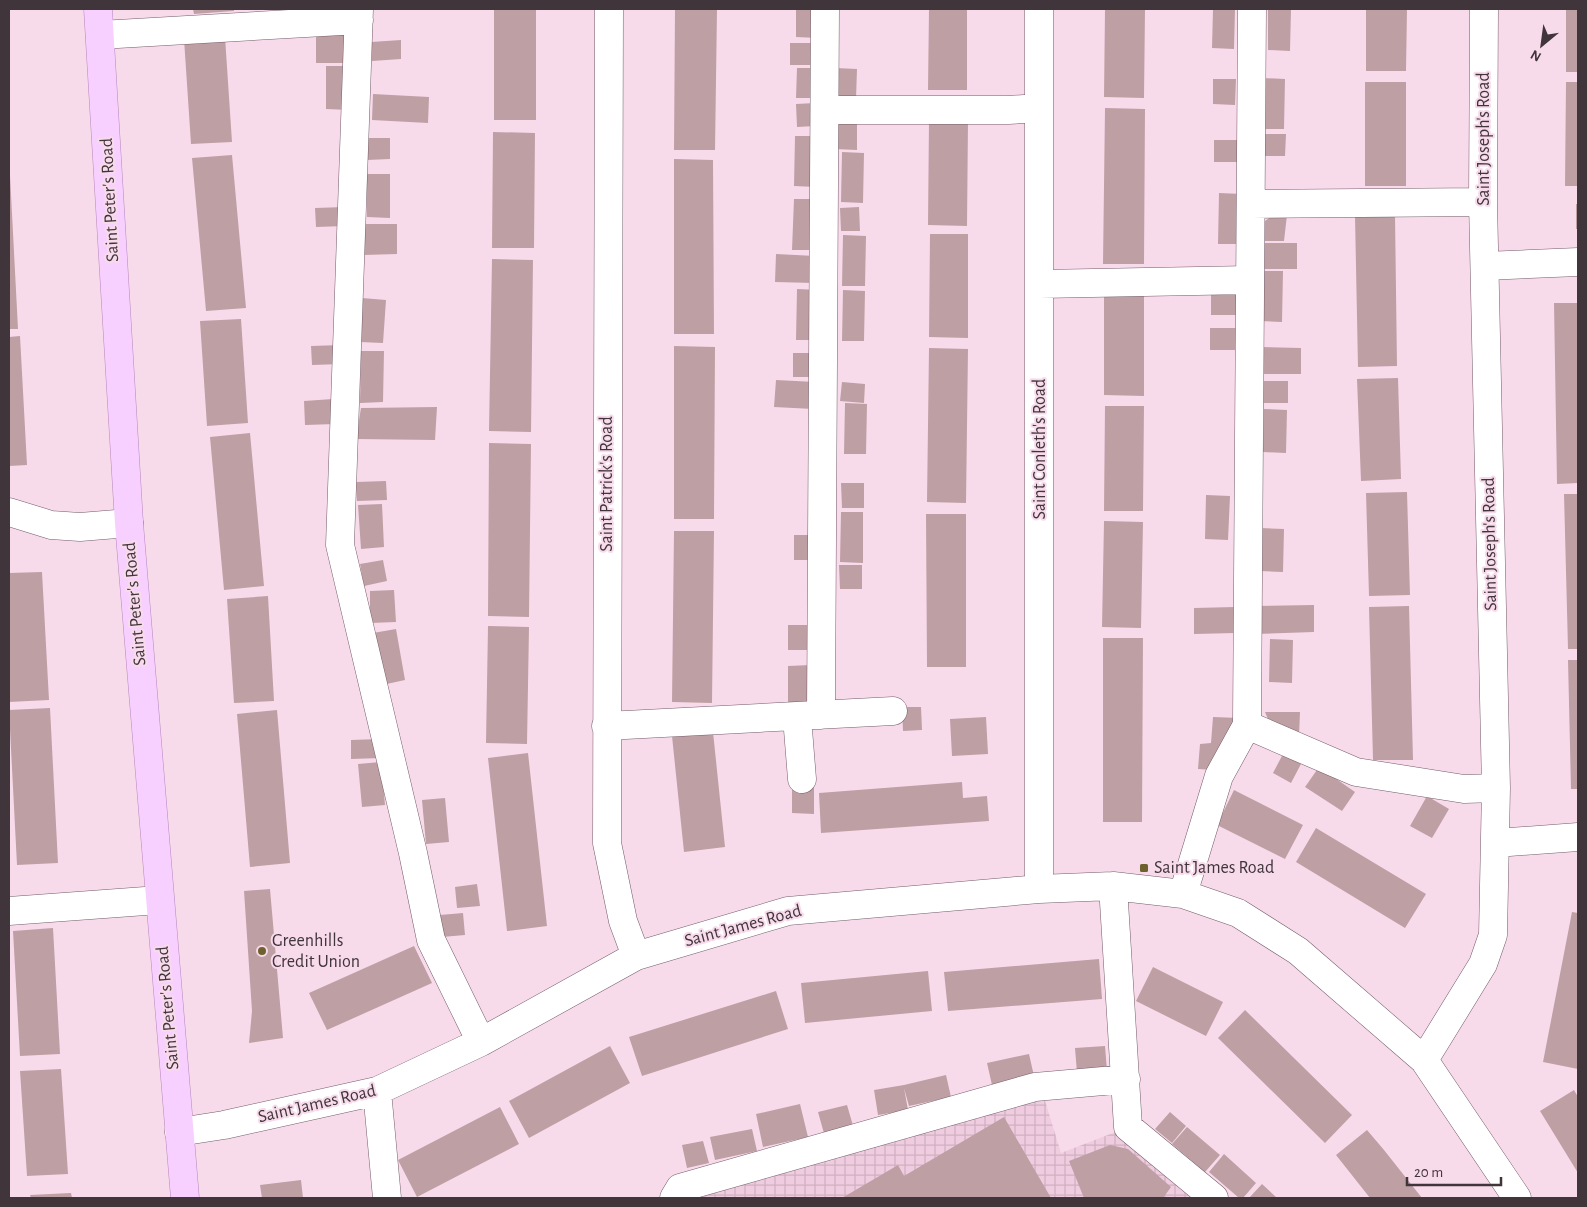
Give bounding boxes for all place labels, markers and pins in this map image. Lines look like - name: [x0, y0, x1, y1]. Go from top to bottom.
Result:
- place label: Saint James Road: [1154, 859, 1274, 877]
- marker: Saint James Road: [1138, 862, 1150, 874]
- place label: Greenhills Credit Union: [272, 932, 360, 971]
- marker: Greenhills Credit Union: [256, 945, 268, 957]

